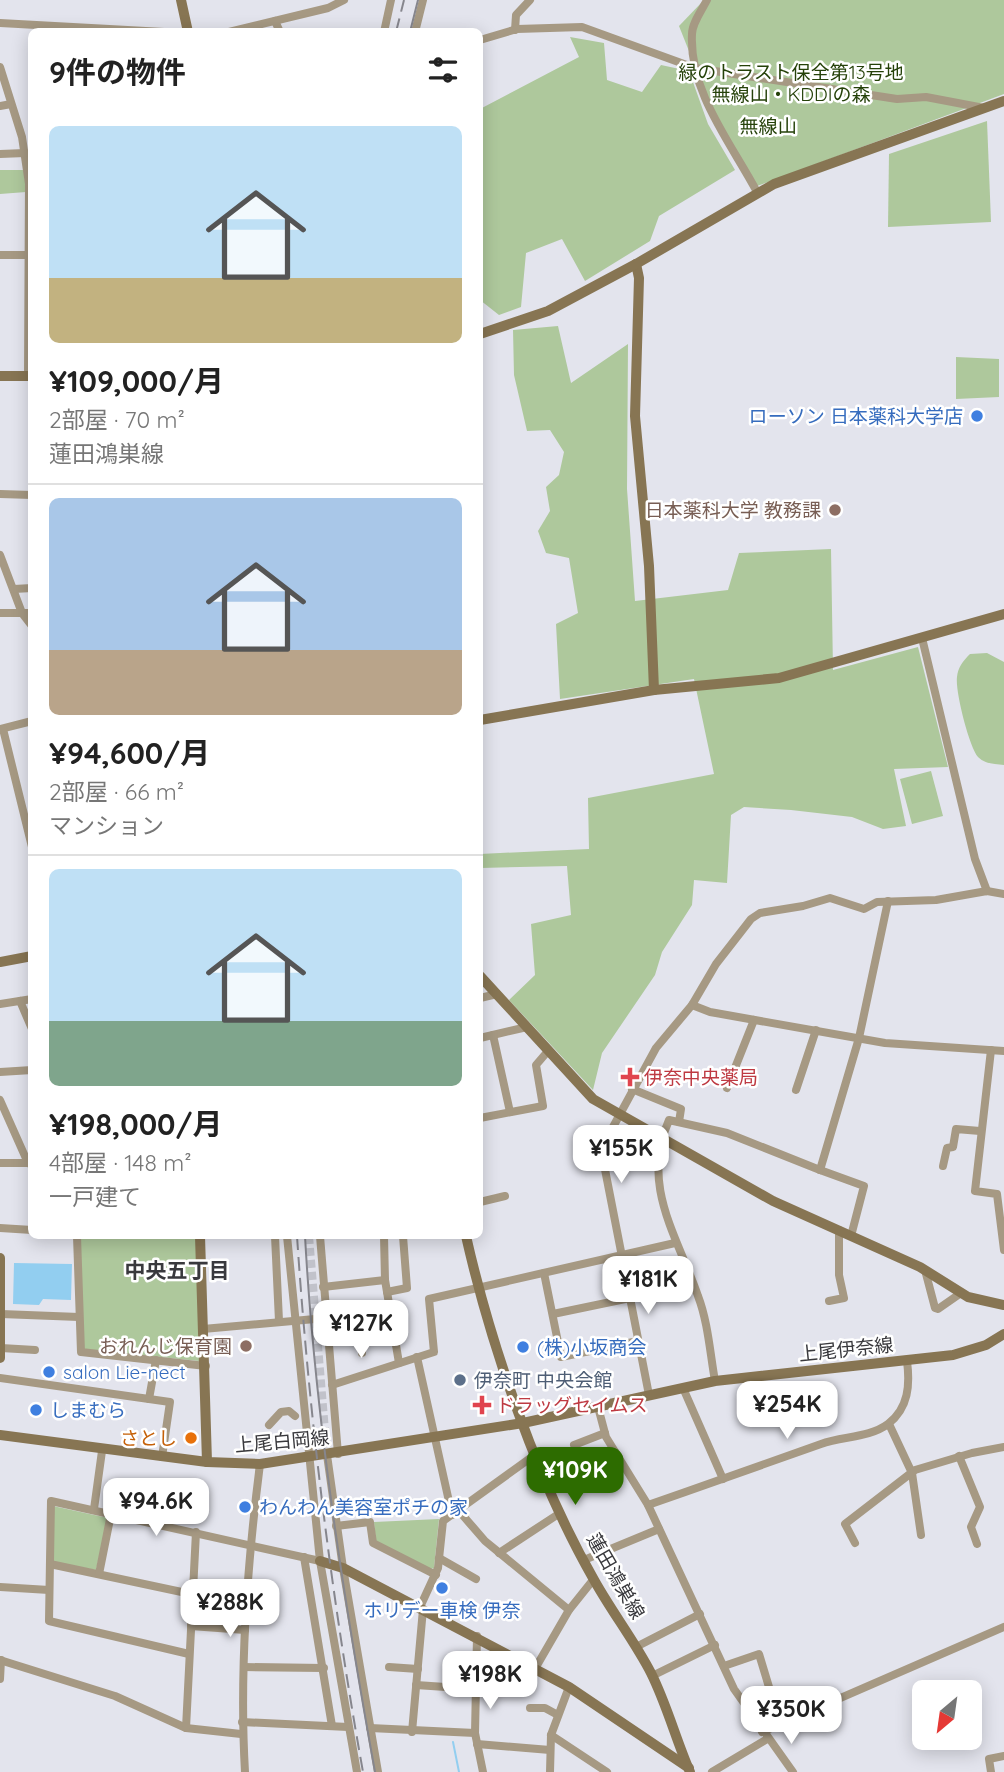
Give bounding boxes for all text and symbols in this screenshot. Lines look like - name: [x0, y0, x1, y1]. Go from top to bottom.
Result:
- icon: filters: [424, 51, 462, 89]
- text: 9件の物件: [49, 53, 186, 91]
- park label: 緑のトラスト保全第13号地 無線山・KDDIの森: [678, 60, 904, 106]
- park label: 無線山: [739, 114, 797, 138]
- icon: home: [193, 172, 319, 298]
- text: ¥109,000/月: [49, 362, 224, 400]
- place label: ローソン 日本薬科大学店: [749, 404, 963, 428]
- text: 2部屋 · 70 m²: [49, 405, 185, 434]
- marker: ローソン 日本薬科大学店: [969, 408, 985, 424]
- text: 蓮田鴻巣線: [49, 439, 164, 468]
- place label: 日本薬科大学 教務課: [645, 498, 821, 522]
- marker: 日本薬科大学 教務課: [827, 502, 843, 518]
- icon: home: [193, 544, 319, 670]
- text: ¥94,600/月: [49, 734, 210, 772]
- text: 2部屋 · 66 m²: [49, 777, 184, 806]
- text: マンション: [49, 811, 164, 840]
- icon: home: [193, 915, 319, 1041]
- place label: 伊奈中央薬局: [644, 1065, 758, 1089]
- marker: 伊奈中央薬局: [622, 1069, 638, 1085]
- text: ¥198,000/月: [49, 1105, 223, 1143]
- pin: ¥155K: [572, 1126, 670, 1185]
- text: ¥155K: [589, 1133, 653, 1162]
- text: 4部屋 · 148 m²: [49, 1148, 191, 1177]
- text: 一戸建て: [49, 1182, 141, 1211]
- pin: ¥181K: [599, 1256, 697, 1316]
- district label: 中央五丁目: [125, 1257, 230, 1283]
- text: ¥181K: [618, 1264, 678, 1293]
- pin: ¥127K: [312, 1300, 410, 1360]
- text: ¥127K: [329, 1308, 393, 1337]
- street label: 上尾伊奈線: [797, 1332, 895, 1366]
- place label: おれんじ保育園: [99, 1334, 232, 1358]
- place label: (株)小坂商会: [537, 1335, 646, 1359]
- marker: おれんじ保育園: [238, 1338, 254, 1354]
- marker: (株)小坂商会: [515, 1339, 531, 1355]
- place label: salon Lie-nect: [63, 1360, 186, 1384]
- marker: salon Lie-nect: [41, 1364, 57, 1380]
- place label: 伊奈町 中央会館: [474, 1368, 612, 1392]
- marker: 伊奈町 中央会館: [452, 1372, 468, 1388]
- pin: ¥254K: [738, 1382, 836, 1441]
- text: ¥254K: [753, 1389, 821, 1418]
- place label: ドラッグセイムス: [496, 1393, 648, 1417]
- marker: ドラッグセイムス: [474, 1397, 490, 1413]
- place label: しまむら: [50, 1398, 126, 1422]
- marker: しまむら: [28, 1402, 44, 1418]
- street label: 上尾白岡線: [234, 1425, 330, 1457]
- place label: さとし: [120, 1426, 177, 1450]
- marker: さとし: [183, 1430, 199, 1446]
- pin: ¥109K: [526, 1448, 624, 1507]
- text: ¥109K: [543, 1455, 607, 1484]
- pin: ¥94.6K: [99, 1478, 213, 1538]
- text: ¥94.6K: [119, 1486, 193, 1515]
- place label: わんわん美容室ポチの家: [259, 1495, 468, 1519]
- marker: わんわん美容室ポチの家: [237, 1499, 253, 1515]
- street label: 蓮田鴻巣線: [582, 1529, 650, 1623]
- pin: ¥288K: [181, 1580, 279, 1639]
- marker: ホリデー車検 伊奈: [434, 1580, 450, 1596]
- text: ¥288K: [196, 1587, 264, 1616]
- place label: ホリデー車検 伊奈: [363, 1598, 521, 1622]
- pin: ¥198K: [441, 1652, 539, 1711]
- text: ¥198K: [458, 1659, 522, 1688]
- north arrow: [912, 1680, 982, 1750]
- map controls: [912, 1680, 982, 1750]
- pin: ¥350K: [742, 1686, 840, 1746]
- text: ¥350K: [757, 1694, 825, 1723]

